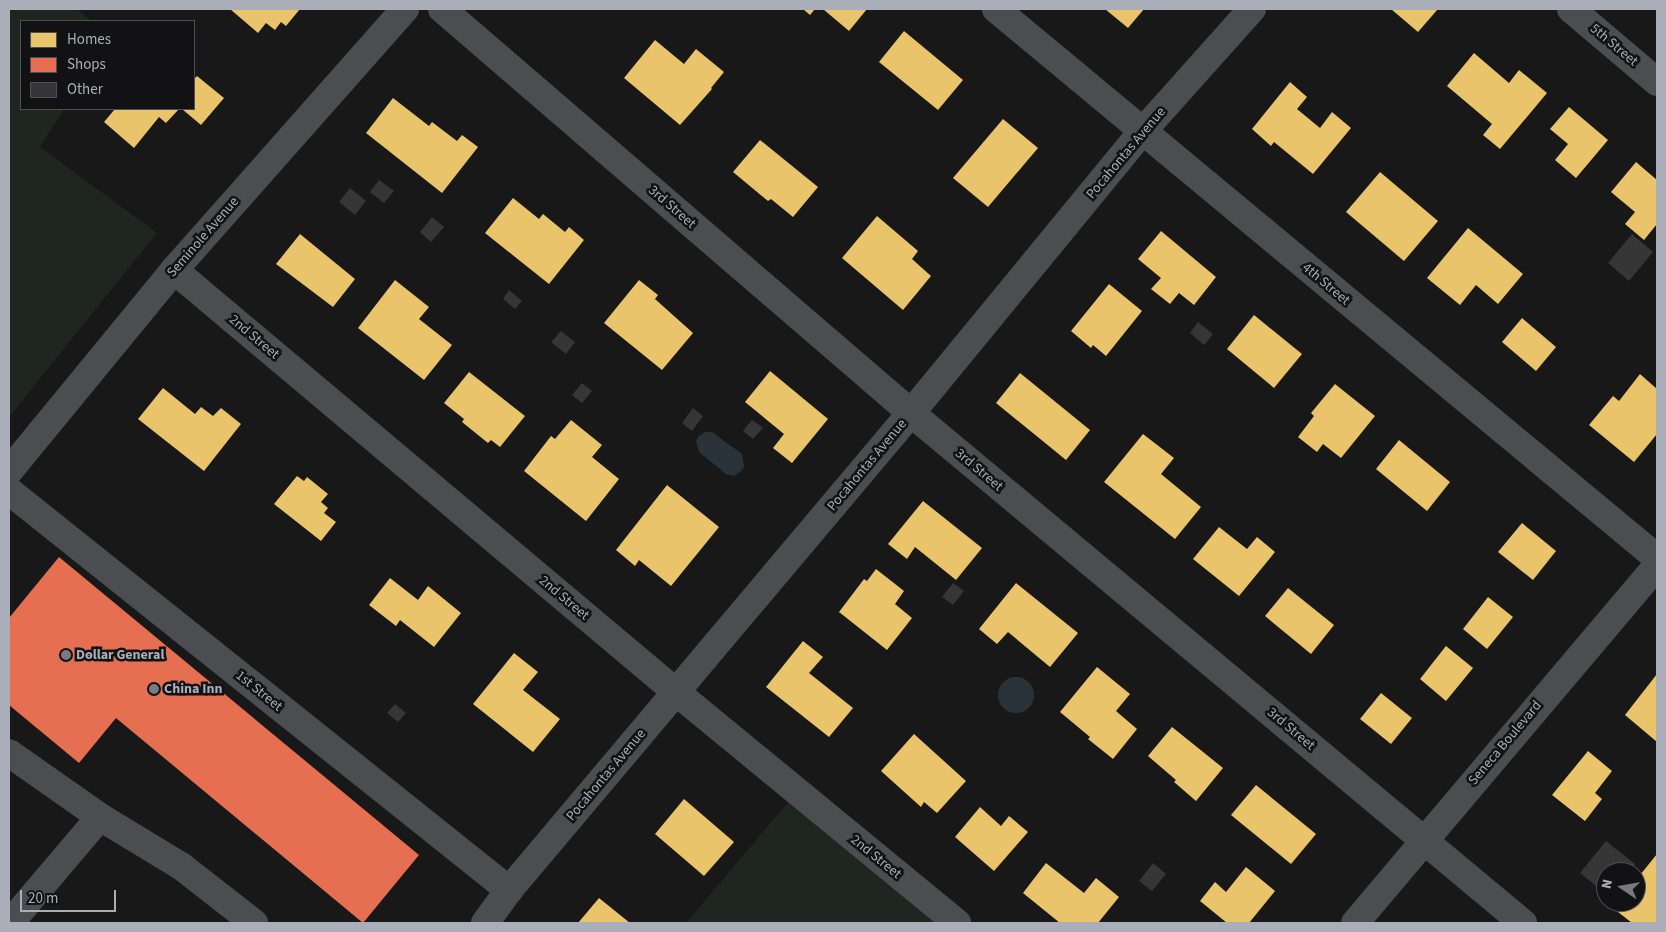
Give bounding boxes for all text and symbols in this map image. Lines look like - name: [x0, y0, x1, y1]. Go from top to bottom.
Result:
- legend: [20, 20, 195, 110]
- street label: 5th Street: [1587, 20, 1641, 70]
- text: Homes: [67, 29, 111, 50]
- text: Shops: [67, 54, 106, 75]
- text: Other: [67, 79, 103, 100]
- street label: Pocahontas Avenue: [1083, 104, 1169, 202]
- street label: 3rd Street: [645, 182, 699, 232]
- street label: Seminole Avenue: [163, 193, 243, 281]
- street label: 4th Street: [1299, 259, 1353, 309]
- street label: 2nd Street: [226, 311, 282, 363]
- street label: Pocahontas Avenue: [824, 416, 910, 514]
- street label: 3rd Street: [952, 445, 1006, 495]
- street label: 2nd Street: [536, 572, 592, 624]
- place label: Dollar General: [76, 647, 164, 663]
- marker: Dollar General: [60, 649, 72, 661]
- street label: 1st Street: [232, 667, 286, 715]
- place label: China Inn: [164, 681, 222, 697]
- marker: China Inn: [148, 683, 160, 695]
- street label: Seneca Boulevard: [1465, 697, 1545, 789]
- street label: 3rd Street: [1264, 704, 1318, 754]
- street label: Pocahontas Avenue: [563, 726, 649, 824]
- street label: 2nd Street: [847, 832, 905, 882]
- north arrow: [1596, 862, 1646, 912]
- text: N: [1597, 877, 1618, 891]
- scale bar: [22, 880, 119, 912]
- text: 20 m: [28, 888, 58, 909]

